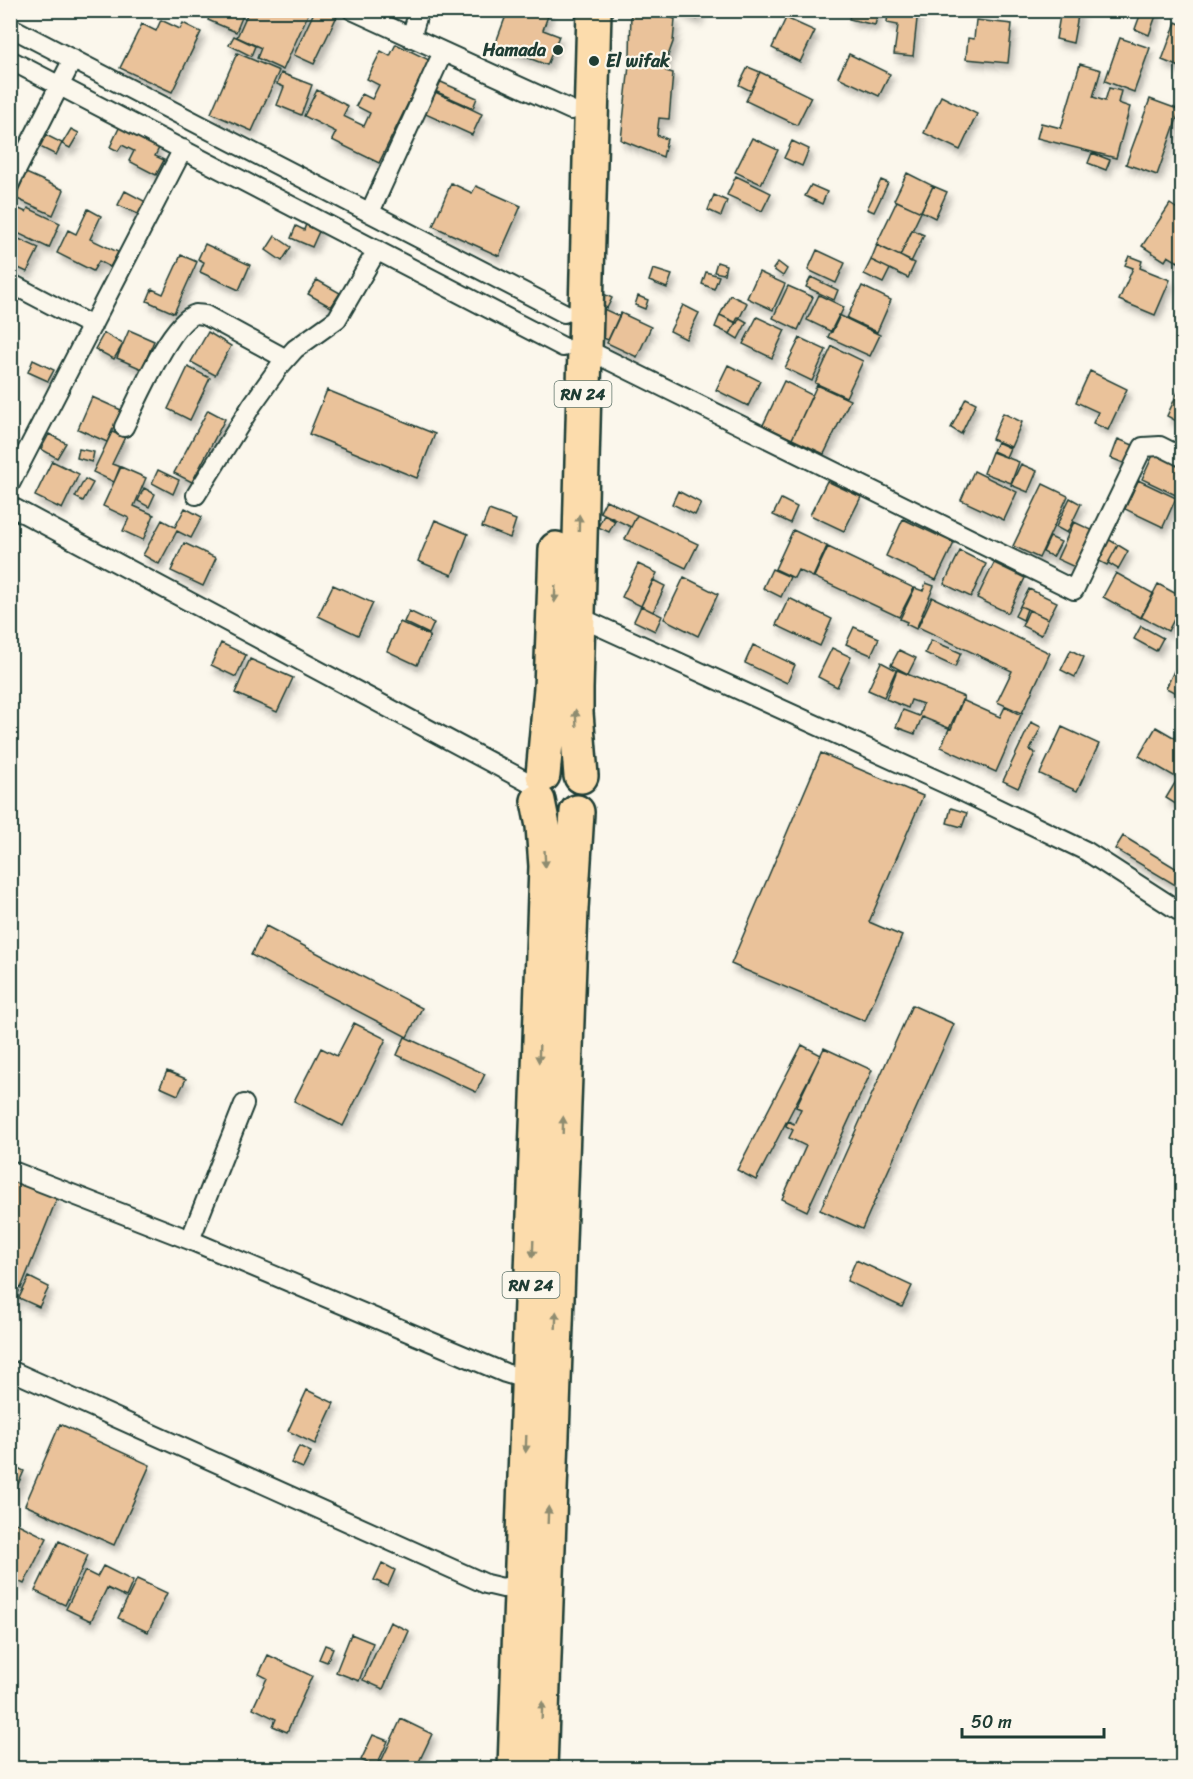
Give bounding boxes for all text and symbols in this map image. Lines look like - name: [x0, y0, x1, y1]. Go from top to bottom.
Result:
- place label: Hamada: [482, 34, 547, 66]
- marker: Hamada: [551, 43, 565, 57]
- place label: El wifak: [606, 45, 670, 77]
- marker: El wifak: [587, 54, 601, 68]
- road number: RN 24: [554, 381, 612, 407]
- one-way arrow: [575, 514, 584, 533]
- one-way arrow: [550, 584, 559, 603]
- one-way arrow: [572, 709, 581, 728]
- one-way arrow: [540, 850, 549, 869]
- one-way arrow: [534, 1045, 544, 1064]
- one-way arrow: [558, 1116, 567, 1135]
- one-way arrow: [528, 1240, 537, 1259]
- road number: RN 24: [502, 1272, 560, 1298]
- one-way arrow: [551, 1311, 560, 1330]
- one-way arrow: [521, 1434, 531, 1453]
- one-way arrow: [544, 1506, 553, 1525]
- one-way arrow: [537, 1701, 546, 1720]
- scale bar: [962, 1701, 1104, 1739]
- text: 50 m: [971, 1706, 1012, 1738]

